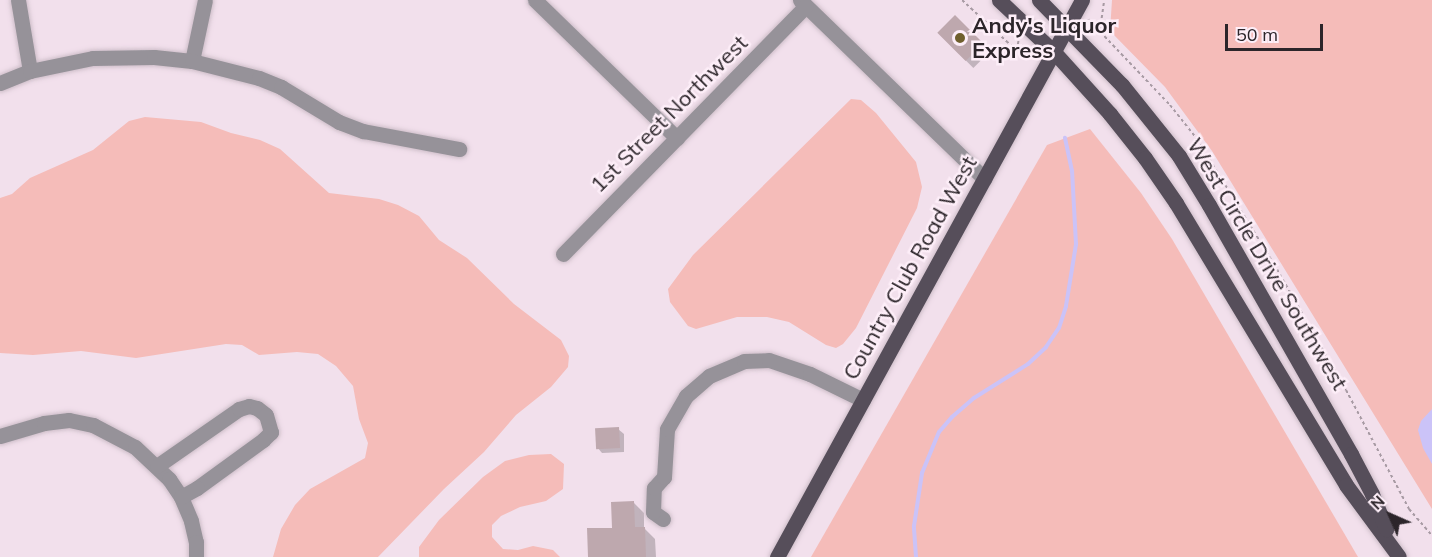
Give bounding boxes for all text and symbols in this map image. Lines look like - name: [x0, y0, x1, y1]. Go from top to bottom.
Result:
- place label: Andy's Liquor Express: [972, 12, 1116, 63]
- scale bar: [1228, 12, 1326, 50]
- text: 50 m: [1236, 23, 1278, 46]
- street label: 1st Street Northwest: [585, 30, 753, 198]
- marker: Andy's Liquor Express: [953, 31, 967, 45]
- street label: West Circle Drive Southwest: [1181, 133, 1353, 395]
- street label: Country Club Road West: [838, 152, 982, 384]
- north arrow: [1360, 485, 1420, 545]
- text: N: [1366, 491, 1389, 514]

